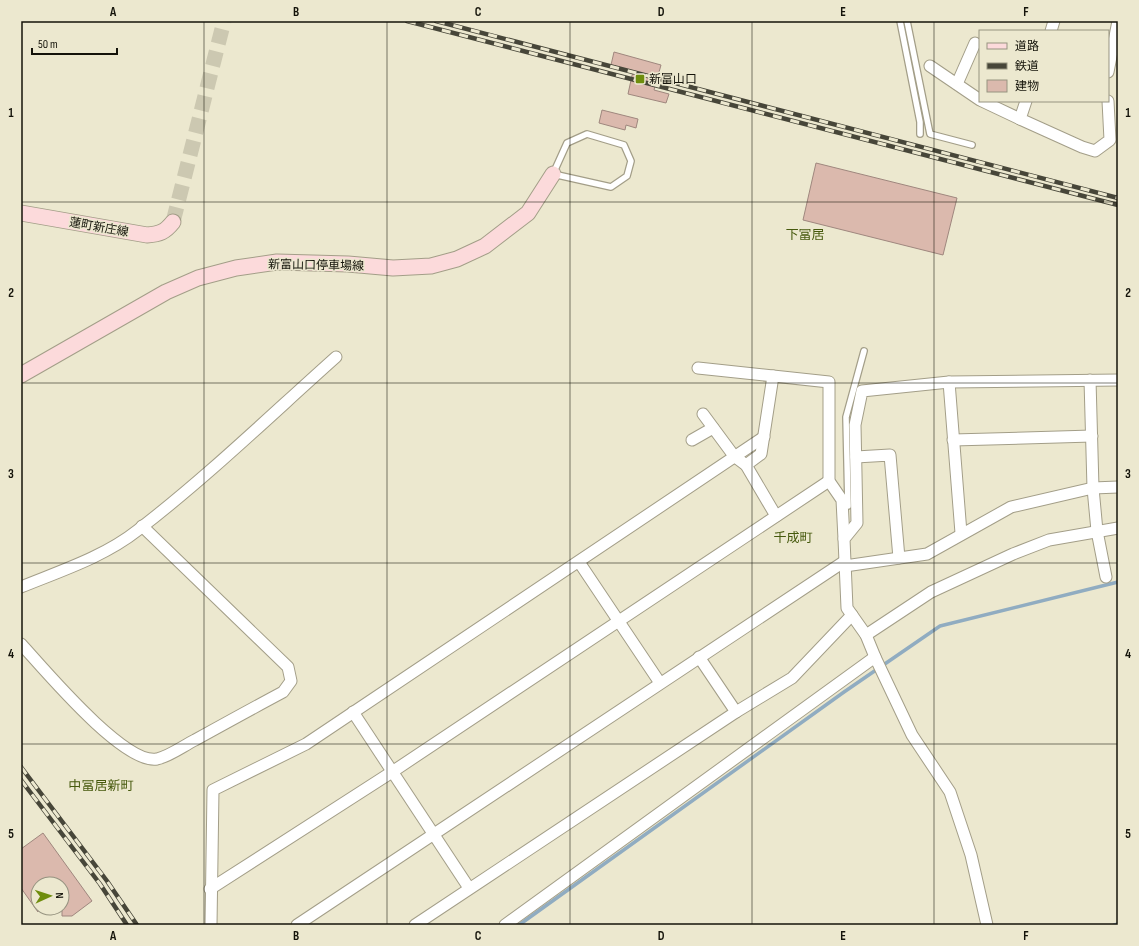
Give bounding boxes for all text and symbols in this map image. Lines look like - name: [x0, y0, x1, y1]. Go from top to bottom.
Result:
- text: A: [109, 4, 117, 20]
- text: B: [293, 4, 299, 20]
- text: C: [475, 4, 482, 20]
- text: D: [658, 4, 665, 20]
- text: E: [840, 4, 846, 20]
- text: F: [1023, 4, 1029, 20]
- scale bar: [32, 30, 117, 56]
- legend: [979, 30, 1109, 102]
- text: 50 m: [38, 37, 58, 52]
- text: 道路: [1015, 39, 1039, 54]
- text: 鉄道: [1015, 59, 1039, 74]
- place label: 新富山口: [649, 72, 697, 87]
- marker: 新富山口: [634, 73, 646, 85]
- text: 建物: [1015, 79, 1039, 94]
- text: 1: [8, 105, 14, 121]
- text: 1: [1125, 105, 1131, 121]
- street label: 蓮町新庄線: [68, 215, 130, 240]
- district label: 下冨居: [785, 227, 825, 243]
- street label: 新富山口停車場線: [268, 257, 364, 274]
- text: 2: [8, 285, 14, 301]
- text: 2: [1125, 285, 1131, 301]
- text: 3: [8, 466, 14, 482]
- text: 3: [1125, 466, 1131, 482]
- district label: 千成町: [773, 530, 813, 546]
- text: 4: [8, 646, 14, 662]
- text: 4: [1125, 646, 1131, 662]
- district label: 中冨居新町: [68, 778, 134, 794]
- text: 5: [8, 826, 14, 842]
- text: 5: [1125, 826, 1131, 842]
- north arrow: [30, 876, 70, 916]
- text: N: [53, 892, 66, 899]
- text: A: [109, 928, 117, 944]
- text: B: [293, 928, 299, 944]
- text: C: [475, 928, 482, 944]
- text: D: [658, 928, 665, 944]
- text: E: [840, 928, 846, 944]
- text: F: [1023, 928, 1029, 944]

